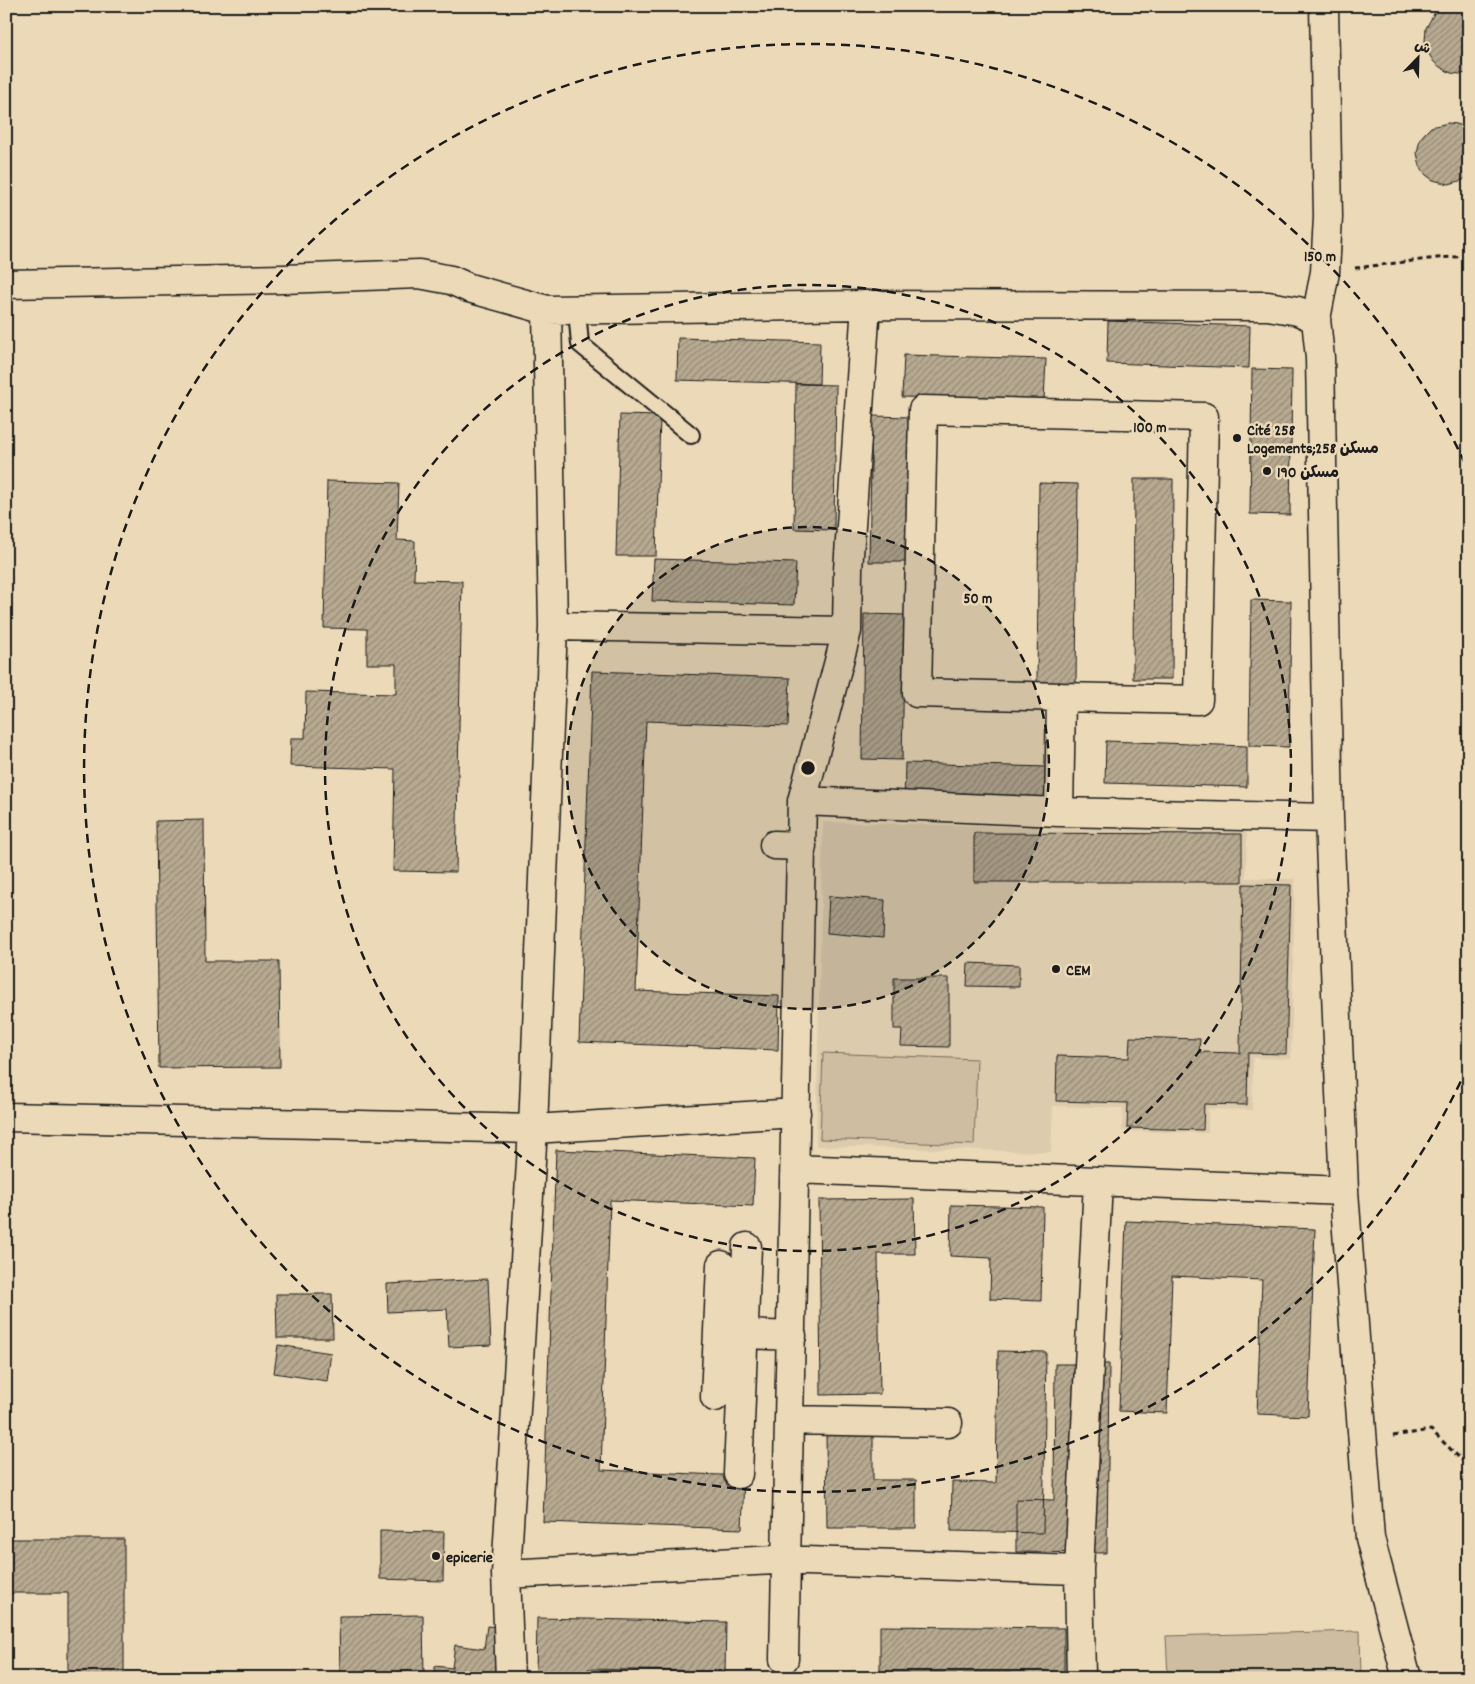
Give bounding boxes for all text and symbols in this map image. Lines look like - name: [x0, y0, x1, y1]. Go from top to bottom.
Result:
- north arrow: [1392, 32, 1442, 82]
- text: ش: [1411, 36, 1433, 60]
- text: 150 m: [1304, 247, 1336, 269]
- text: 100 m: [1133, 418, 1167, 440]
- place label: Cité 258 Logements;258 مسكن: [1247, 420, 1379, 461]
- marker: Cité 258 Logements;258 مسكن: [1231, 432, 1243, 444]
- place label: 190 مسكن: [1277, 462, 1339, 485]
- marker: 190 مسكن: [1261, 465, 1273, 477]
- text: 50 m: [964, 589, 992, 611]
- centre of rings: [799, 759, 817, 777]
- place label: CEM: [1066, 960, 1091, 983]
- marker: CEM: [1050, 963, 1062, 975]
- place label: epicerie: [446, 1547, 493, 1570]
- marker: epicerie: [430, 1550, 442, 1562]

